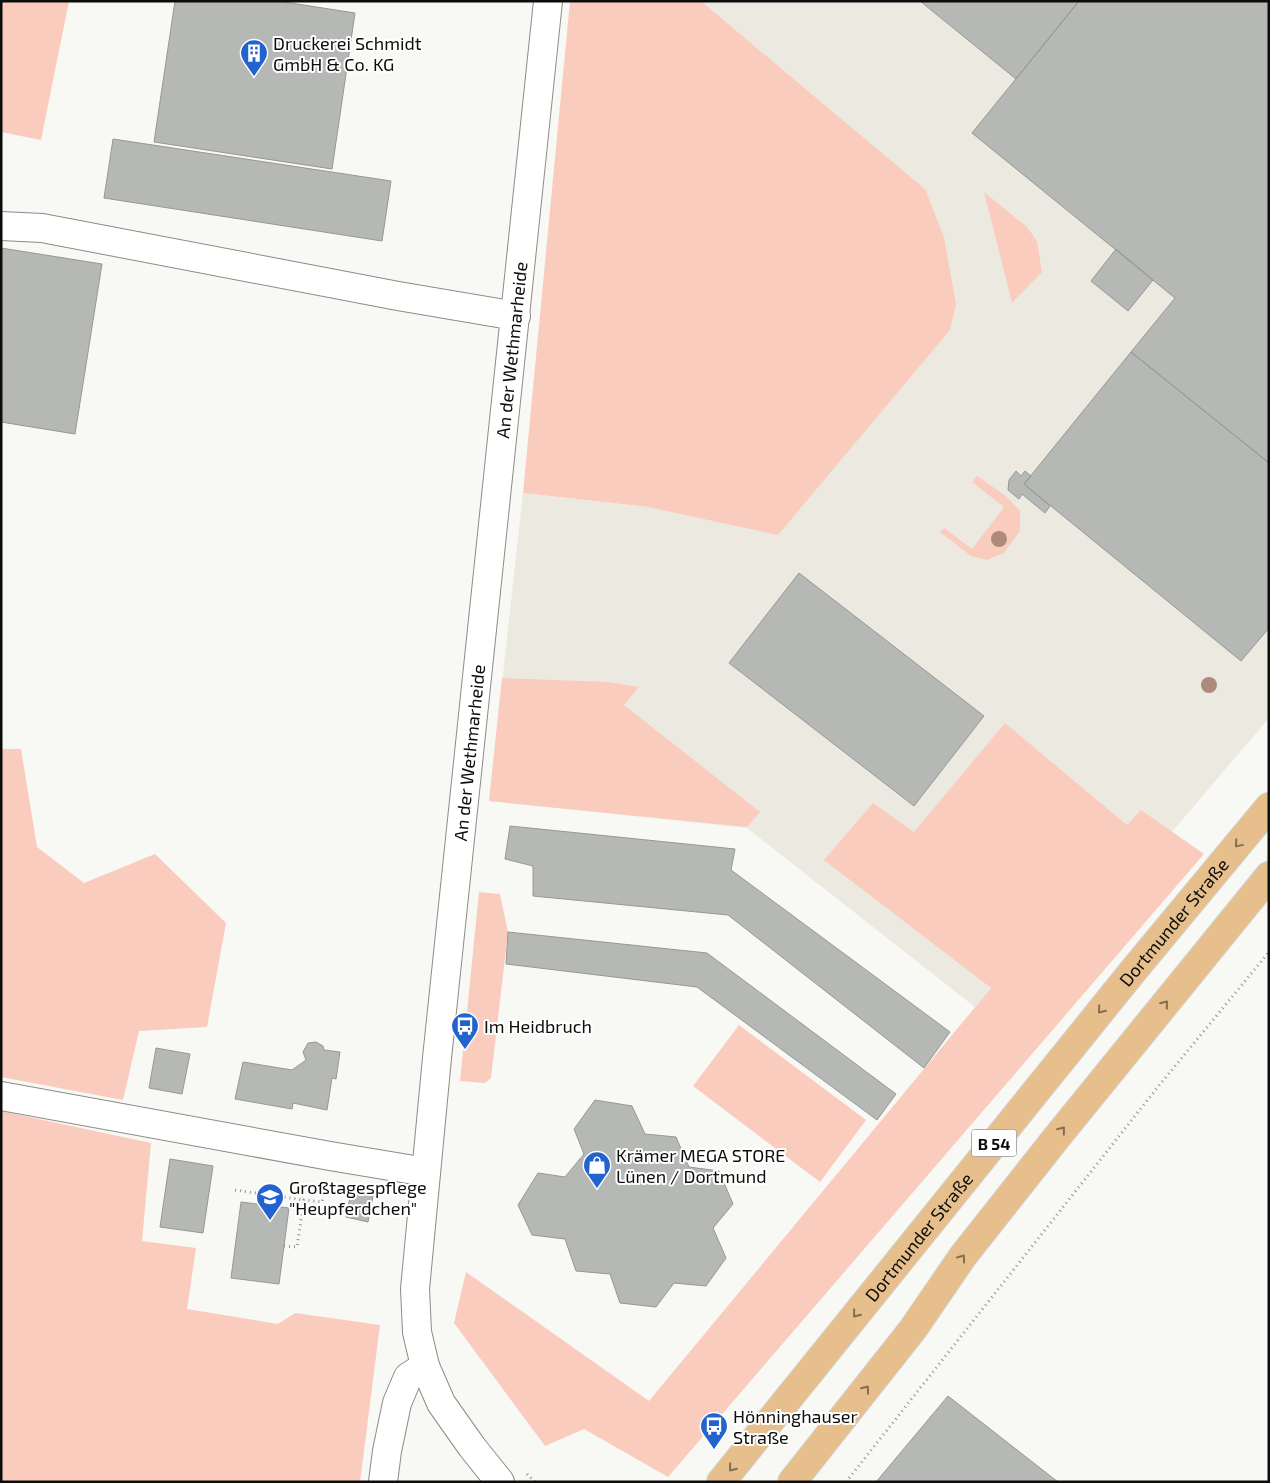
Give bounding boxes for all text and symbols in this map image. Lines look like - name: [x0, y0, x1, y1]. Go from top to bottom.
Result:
- place label: Druckerei Schmidt GmbH & Co. KG: [273, 32, 422, 75]
- building icon: Druckerei Schmidt GmbH & Co. KG: [239, 38, 269, 77]
- street label: An der Wethmarheide: [491, 260, 532, 439]
- street label: An der Wethmarheide: [449, 663, 489, 842]
- one-way arrow: [1235, 838, 1243, 847]
- street label: Dortmunder Straße: [1114, 854, 1233, 990]
- one-way arrow: [1159, 1001, 1167, 1010]
- one-way arrow: [1099, 1004, 1107, 1013]
- bus stop icon: Im Heidbruch: [450, 1011, 480, 1050]
- place label: Im Heidbruch: [484, 1015, 592, 1037]
- one-way arrow: [1057, 1127, 1066, 1136]
- road number: B 54: [972, 1130, 1016, 1156]
- place label: Krämer MEGA STORE Lünen / Dortmund: [616, 1144, 785, 1187]
- shop icon: Krämer MEGA STORE Lünen / Dortmund: [582, 1150, 612, 1189]
- street label: Dortmunder Straße: [860, 1168, 977, 1306]
- place label: Großtagespflege "Heupferdchen": [289, 1176, 427, 1219]
- school or university icon: Großtagespflege "Heupferdchen": [255, 1182, 285, 1221]
- one-way arrow: [956, 1254, 965, 1264]
- one-way arrow: [854, 1308, 862, 1317]
- one-way arrow: [860, 1386, 868, 1395]
- place label: Hönninghauser Straße: [733, 1405, 858, 1448]
- bus stop icon: Hönninghauser Straße: [699, 1411, 729, 1450]
- one-way arrow: [729, 1462, 738, 1471]

